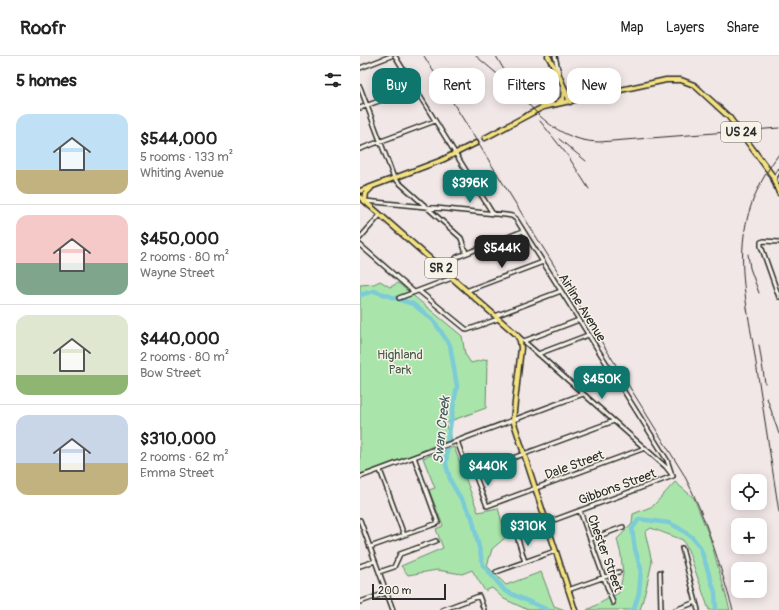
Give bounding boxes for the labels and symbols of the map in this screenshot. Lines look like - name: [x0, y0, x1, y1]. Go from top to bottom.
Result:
- road number: US 24: [721, 122, 761, 142]
- pin: $396K: [442, 170, 498, 204]
- pin: $544K: [474, 235, 530, 269]
- road number: SR 2: [425, 258, 457, 278]
- street label: Airline Avenue: [555, 271, 610, 345]
- park label: Highland Park: [377, 347, 423, 378]
- pin: $450K: [574, 366, 630, 400]
- water label: Swan Creek: [430, 394, 454, 465]
- street label: Dale Street: [543, 447, 607, 483]
- pin: $440K: [460, 453, 516, 487]
- street label: Gibbons Street: [576, 465, 659, 508]
- pin: $310K: [500, 513, 556, 547]
- street label: Chester Street: [584, 513, 627, 595]
- scale bar: [372, 582, 446, 601]

